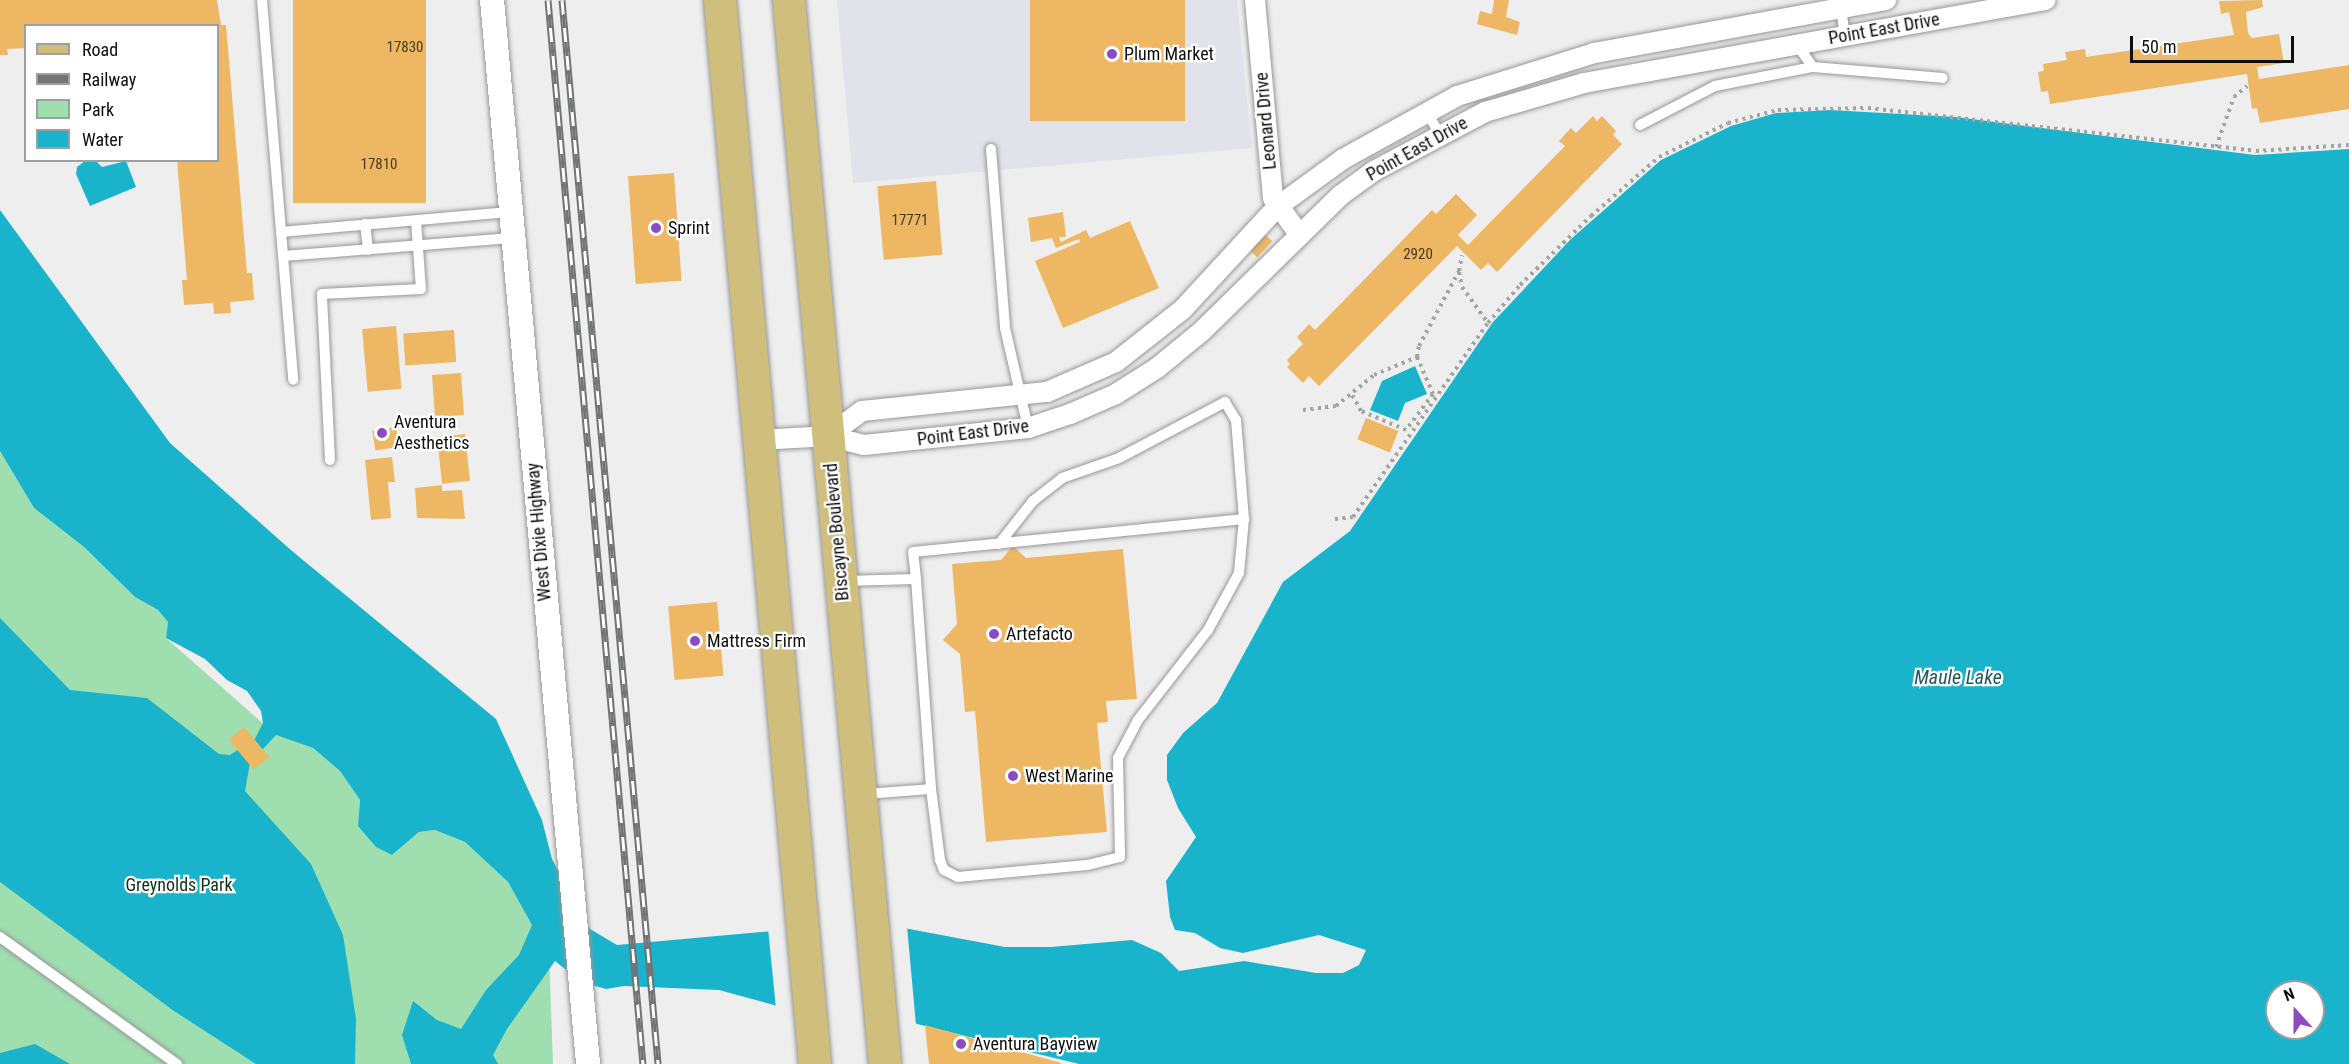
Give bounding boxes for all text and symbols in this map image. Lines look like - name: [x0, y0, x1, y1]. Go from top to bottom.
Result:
- street label: Point East Drive: [1827, 9, 1941, 49]
- legend: [24, 24, 219, 162]
- scale bar: [2133, 24, 2296, 62]
- text: 50 m: [2141, 36, 2176, 57]
- text: Road: [82, 39, 118, 60]
- house number: 17830: [386, 39, 424, 57]
- place label: Plum Market: [1124, 43, 1214, 65]
- marker: Plum Market: [1105, 47, 1119, 61]
- text: Railway: [82, 69, 136, 90]
- street label: Leonard Drive: [1251, 71, 1281, 171]
- text: Park: [82, 99, 114, 120]
- street label: Point East Drive: [1363, 112, 1471, 186]
- text: Water: [82, 129, 123, 150]
- house number: 17810: [360, 156, 398, 174]
- house number: 17771: [891, 212, 929, 230]
- place label: Sprint: [668, 217, 710, 239]
- marker: Sprint: [649, 221, 663, 235]
- house number: 2920: [1403, 246, 1433, 264]
- place label: Aventura Aesthetics: [394, 412, 469, 454]
- street label: Point East Drive: [916, 415, 1030, 451]
- marker: Aventura Aesthetics: [375, 426, 389, 440]
- street label: West Dixie Highway: [522, 462, 556, 602]
- street label: Biscayne Boulevard: [820, 462, 854, 602]
- place label: Artefacto: [1006, 623, 1073, 645]
- marker: Artefacto: [987, 627, 1001, 641]
- place label: Mattress Firm: [707, 630, 806, 652]
- marker: Mattress Firm: [688, 634, 702, 648]
- water label: Maule Lake: [1914, 665, 2002, 689]
- place label: West Marine: [1025, 765, 1114, 787]
- marker: West Marine: [1006, 769, 1020, 783]
- park label: Greynolds Park: [125, 874, 233, 896]
- north arrow: [2265, 980, 2325, 1040]
- text: N: [2281, 984, 2297, 1005]
- place label: Aventura Bayview: [973, 1033, 1097, 1055]
- marker: Aventura Bayview: [954, 1037, 968, 1051]

